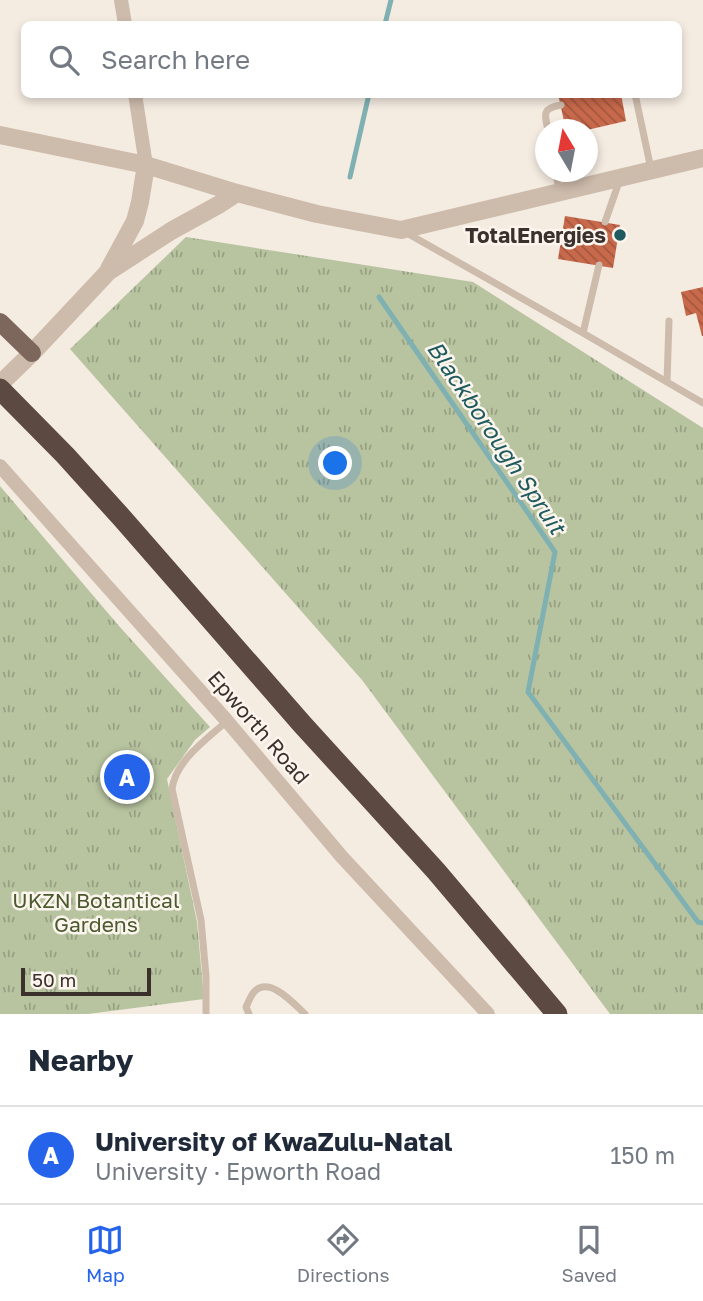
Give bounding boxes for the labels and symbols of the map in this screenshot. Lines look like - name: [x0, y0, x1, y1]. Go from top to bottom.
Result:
- north arrow: [535, 119, 598, 182]
- place label: TotalEnergies: [465, 222, 606, 248]
- marker: TotalEnergies: [612, 227, 628, 243]
- water label: Blackborough Spruit: [422, 335, 573, 540]
- your location: [318, 446, 352, 480]
- street label: Epworth Road: [203, 665, 315, 789]
- pin: A: [104, 751, 150, 803]
- park label: UKZN Botantical Gardens: [12, 887, 180, 937]
- scale bar: [21, 965, 150, 997]

